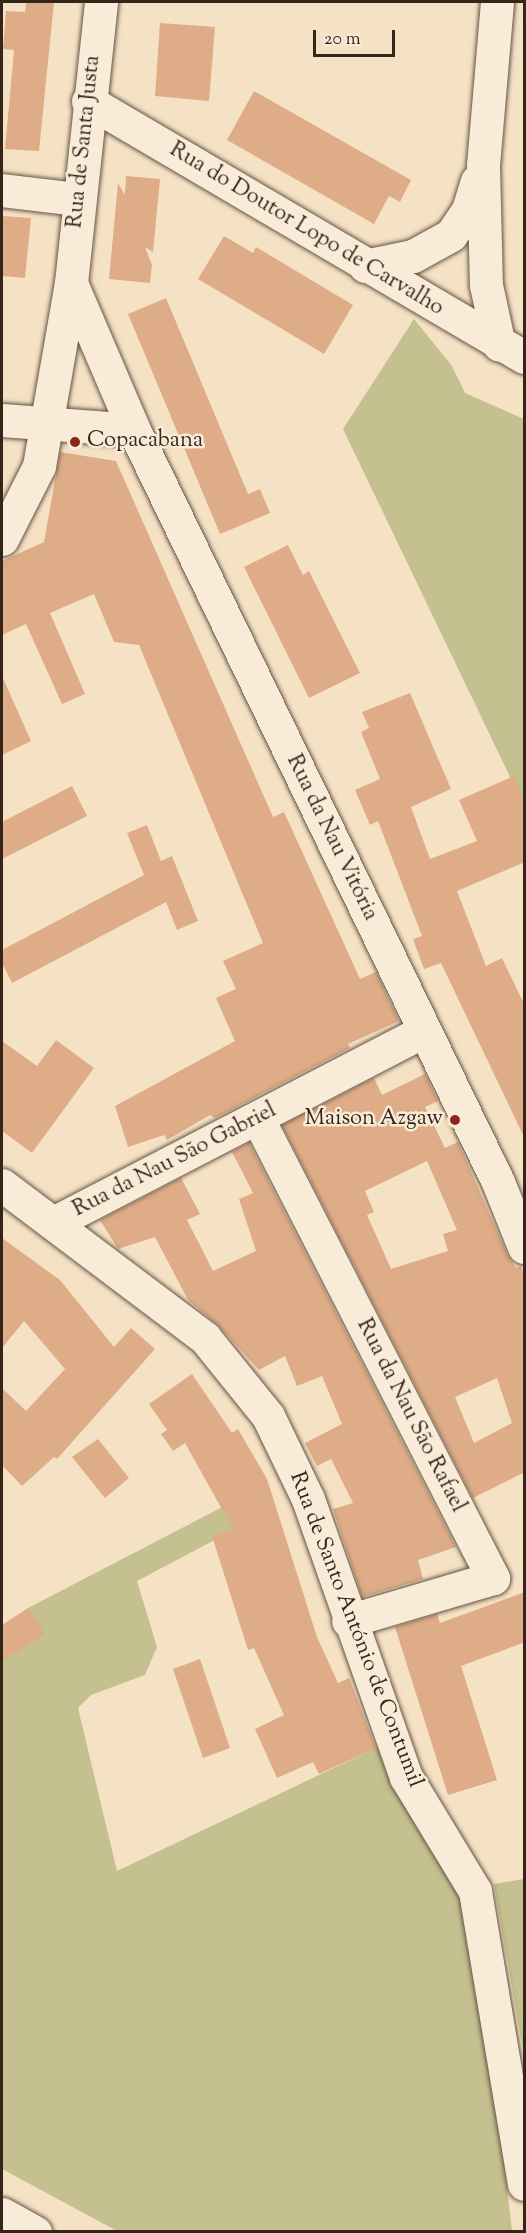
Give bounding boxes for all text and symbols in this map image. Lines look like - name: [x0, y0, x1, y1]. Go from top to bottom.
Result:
- scale bar: [316, 18, 398, 56]
- text: 20 m: [324, 27, 361, 53]
- street label: Rua de Santa Justa: [63, 54, 107, 230]
- street label: Rua do Doutor Lopo de Carvalho: [164, 137, 448, 323]
- place label: Copacabana: [87, 429, 203, 455]
- marker: Copacabana: [68, 435, 82, 449]
- street label: Rua da Nau Vitória: [279, 751, 383, 925]
- street label: Rua da Nau São Gabriel: [69, 1098, 281, 1224]
- place label: Maison Azgaw: [305, 1107, 443, 1133]
- marker: Maison Azgaw: [448, 1113, 462, 1127]
- street label: Rua da Nau São Rafael: [350, 1315, 470, 1517]
- street label: Rua de Santo António de Contumil: [282, 1468, 428, 1792]

